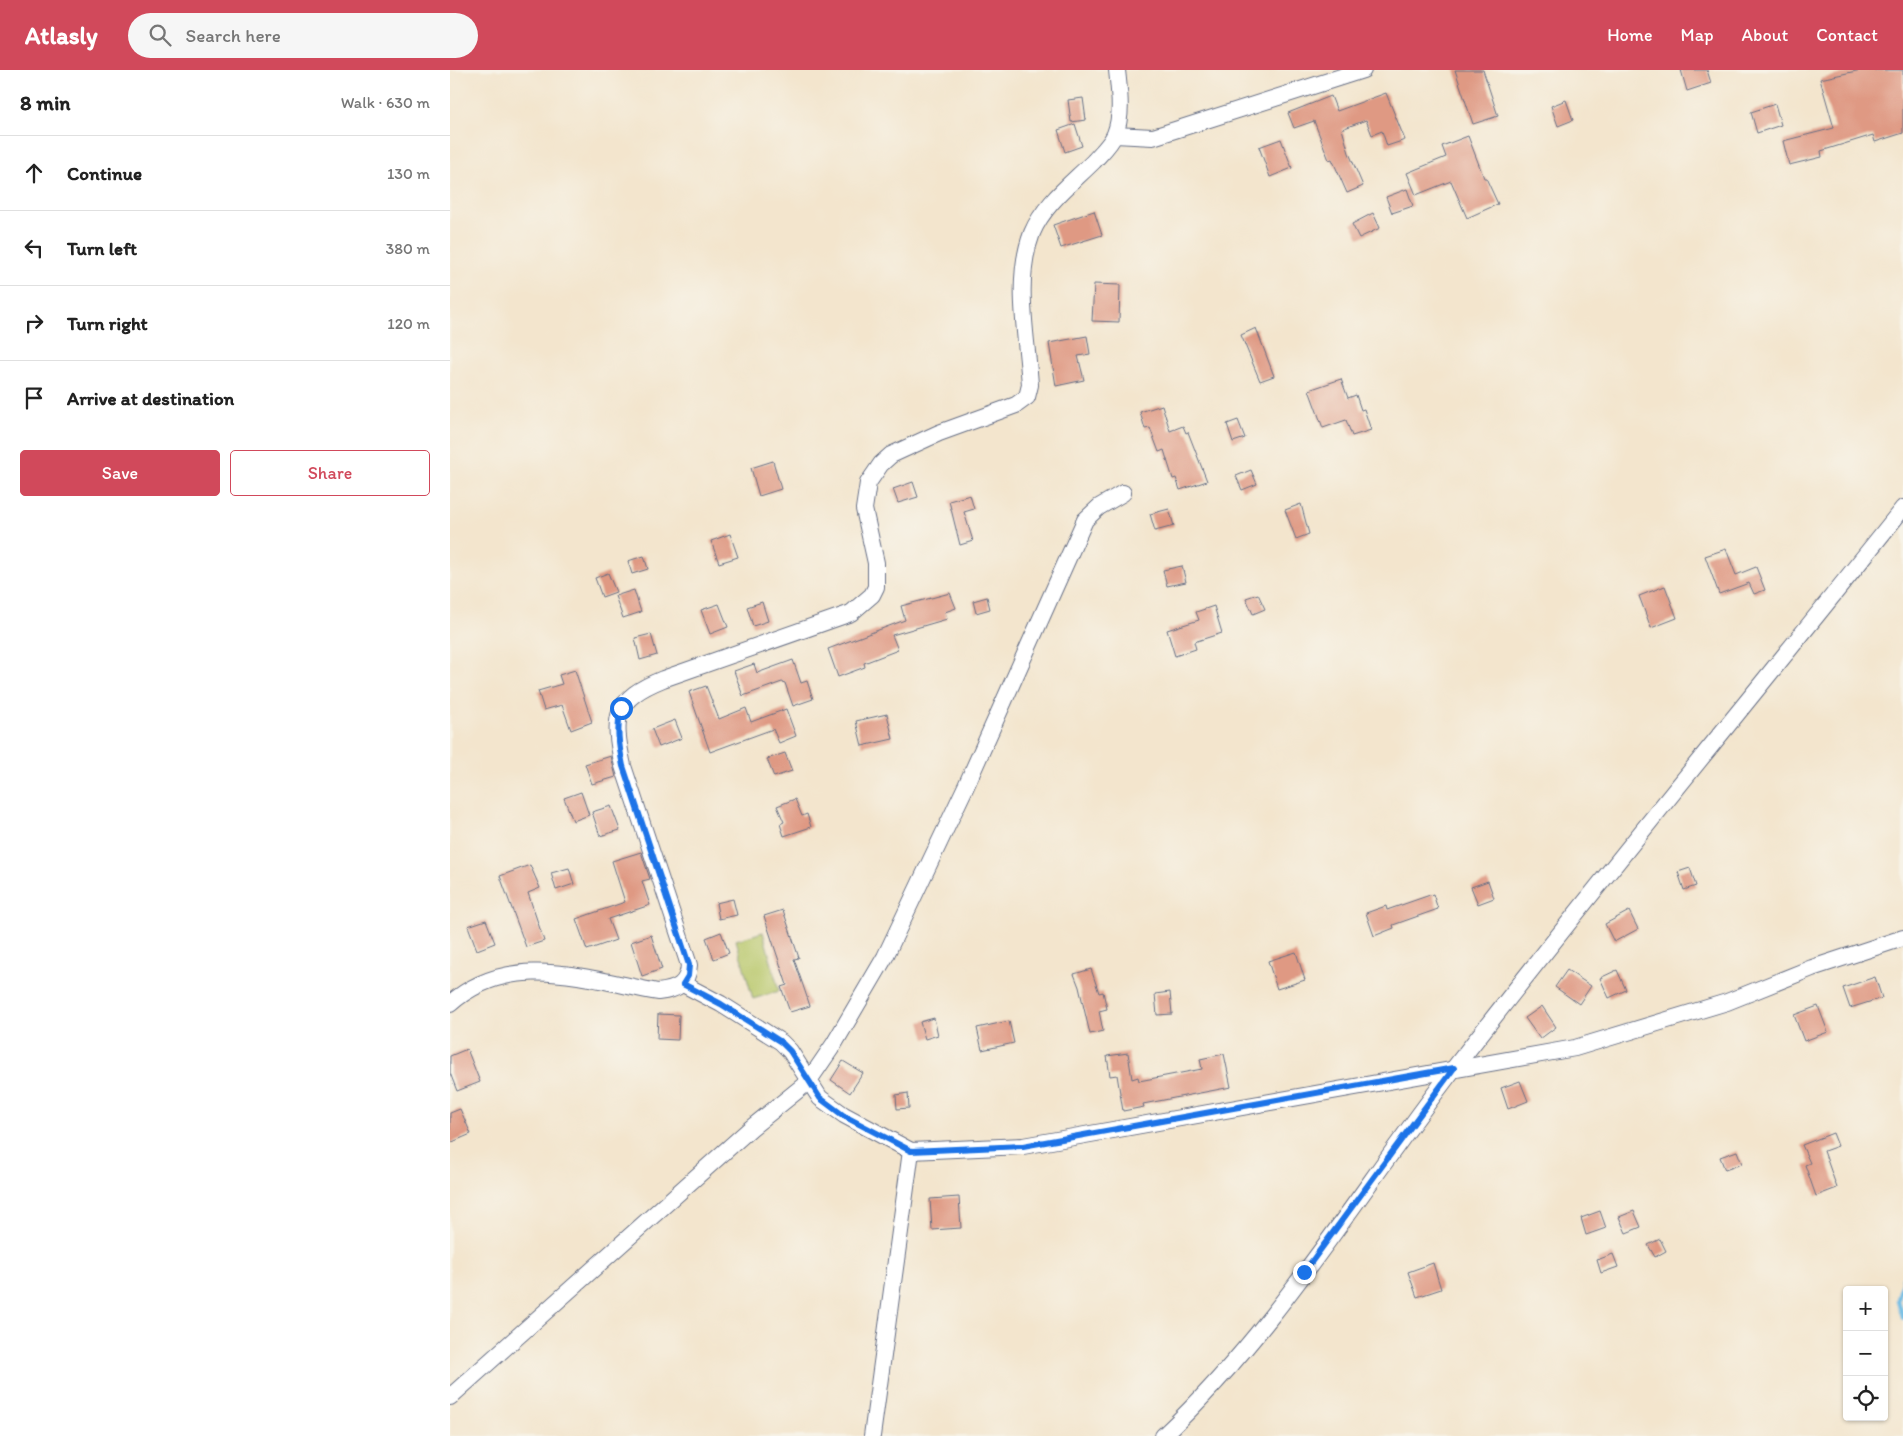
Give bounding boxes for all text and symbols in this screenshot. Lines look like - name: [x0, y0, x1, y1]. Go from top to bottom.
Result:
- search box: [128, 13, 478, 58]
- text: Atlasly: [25, 21, 98, 50]
- icon: search: [146, 21, 174, 49]
- text: Search here: [186, 24, 281, 47]
- text: Home: [1607, 24, 1653, 46]
- text: Map: [1681, 24, 1714, 46]
- text: About: [1742, 24, 1788, 46]
- text: Contact: [1816, 24, 1878, 46]
- text: 8 min: [20, 90, 70, 115]
- text: Walk · 630 m: [341, 93, 430, 112]
- icon: ahead: [20, 159, 48, 187]
- text: Continue: [67, 162, 142, 185]
- text: 130 m: [387, 164, 430, 183]
- icon: left: [20, 234, 48, 262]
- text: Turn left: [67, 237, 137, 260]
- text: 380 m: [386, 239, 430, 258]
- icon: right: [20, 309, 48, 337]
- text: Turn right: [67, 312, 148, 335]
- text: 120 m: [387, 314, 430, 333]
- icon: arrive: [20, 384, 48, 412]
- text: Arrive at destination: [67, 387, 234, 410]
- button: Save: [20, 450, 220, 496]
- button: Share: [230, 450, 430, 496]
- route start: [610, 697, 633, 720]
- route end: [1293, 1261, 1316, 1284]
- map controls: [1843, 1286, 1888, 1421]
- button: +: [1843, 1286, 1888, 1331]
- button: −: [1843, 1331, 1888, 1376]
- button: locate: [1843, 1376, 1888, 1421]

